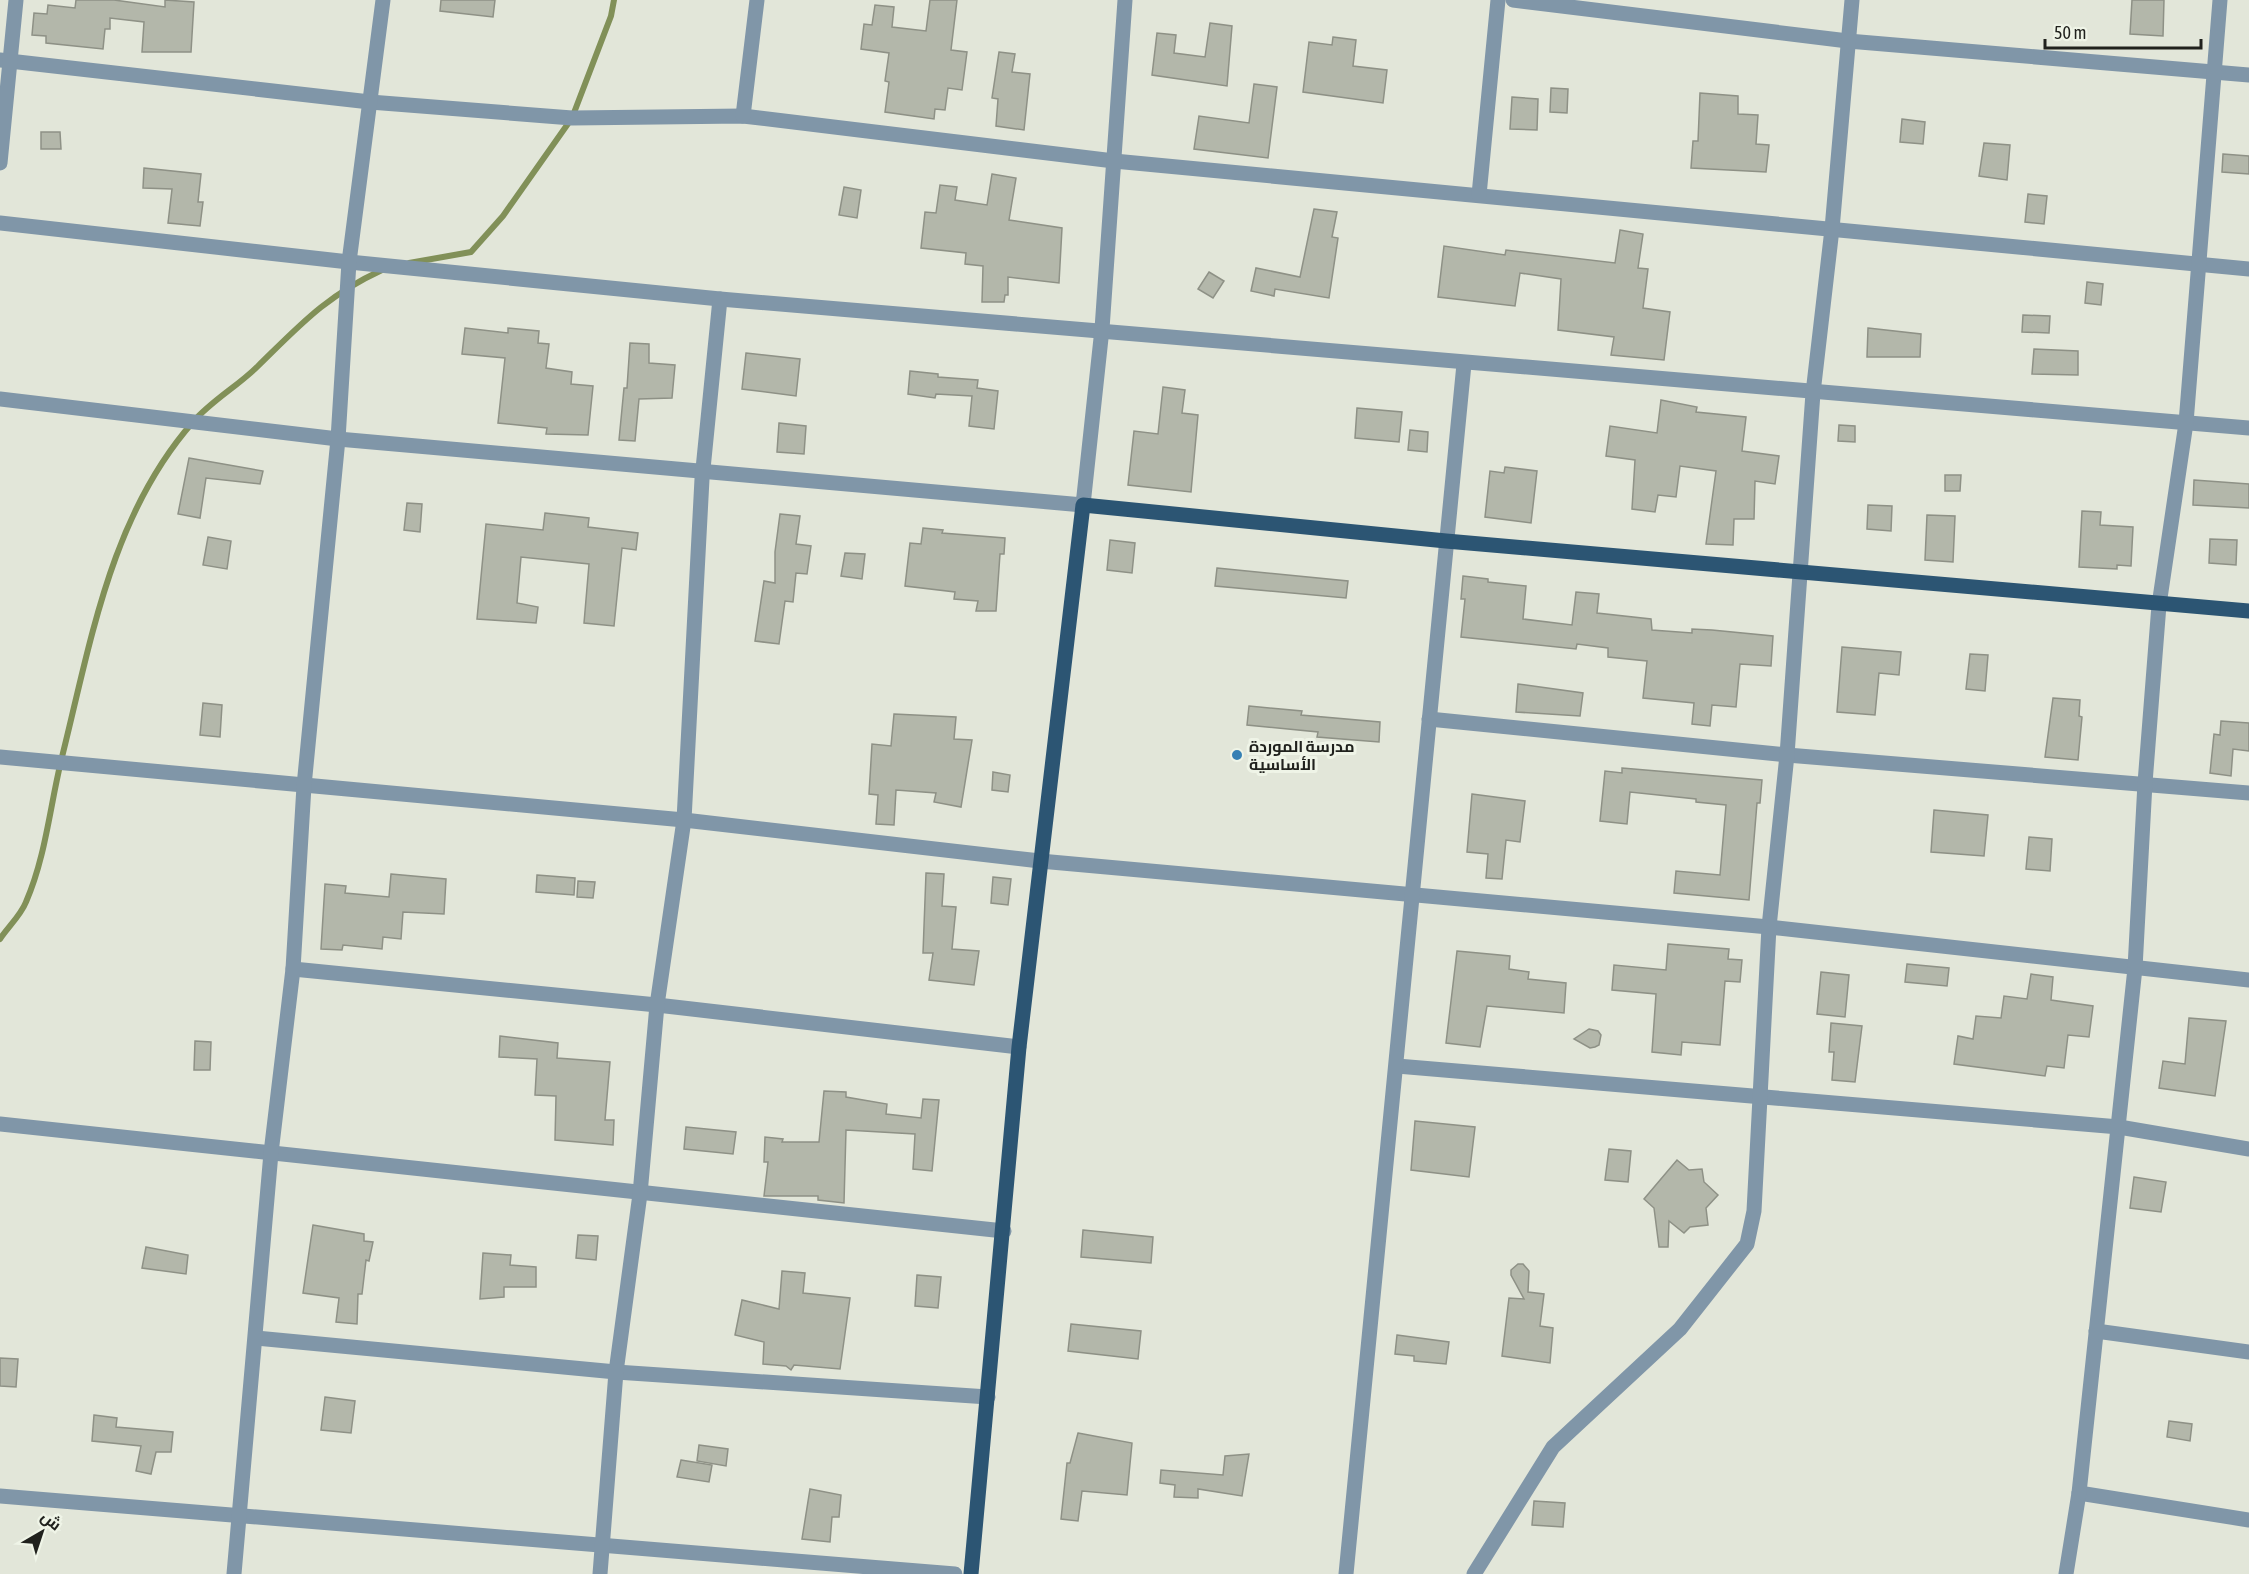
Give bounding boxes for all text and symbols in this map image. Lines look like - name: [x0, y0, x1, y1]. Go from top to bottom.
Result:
- scale bar: [2045, 12, 2201, 50]
- text: 50 m: [2054, 22, 2086, 43]
- place label: مدرسة الموردة الأساسية: [1249, 737, 1354, 773]
- marker: مدرسة الموردة الأساسية: [1230, 748, 1244, 762]
- north arrow: [12, 1502, 72, 1562]
- text: ش: [37, 1507, 65, 1535]

